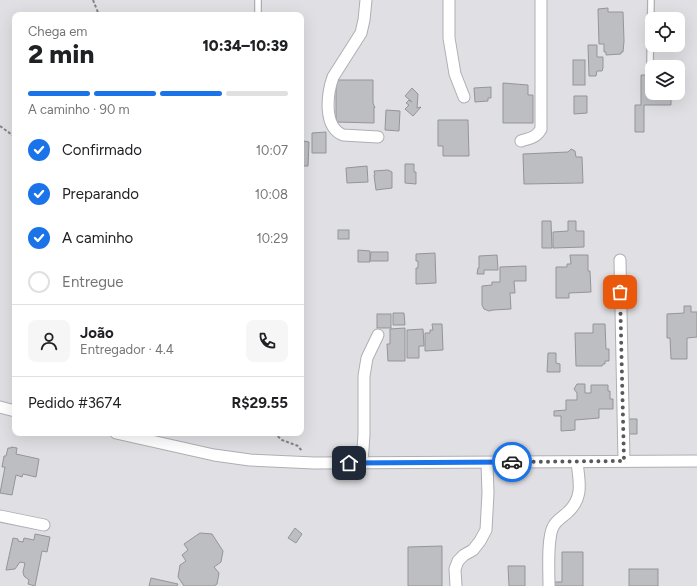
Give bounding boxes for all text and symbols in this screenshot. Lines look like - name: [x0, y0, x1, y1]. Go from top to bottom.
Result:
- map controls: [645, 12, 685, 100]
- button: locate: [645, 12, 685, 52]
- text: Chega em: [28, 24, 87, 39]
- text: 10:34–10:39: [202, 37, 288, 55]
- text: 2 min: [28, 38, 94, 70]
- button: layers: [645, 60, 685, 100]
- text: A caminho · 90 m: [28, 102, 130, 117]
- icon: check: [28, 139, 50, 161]
- text: Confirmado: [62, 141, 142, 159]
- text: 10:07: [256, 143, 288, 158]
- icon: check: [28, 183, 50, 205]
- text: Preparando: [62, 185, 139, 203]
- text: 10:08: [255, 187, 288, 202]
- icon: check: [28, 227, 50, 249]
- text: A caminho: [62, 229, 133, 247]
- text: 10:29: [256, 231, 288, 246]
- text: Entregue: [62, 273, 124, 291]
- pin: [603, 275, 637, 309]
- icon: bag: [609, 281, 631, 303]
- button: person: [28, 320, 70, 362]
- button: phone: [246, 320, 288, 362]
- text: João: [80, 324, 114, 342]
- text: Entregador · 4.4: [80, 342, 174, 357]
- text: Pedido #3674: [28, 394, 122, 412]
- text: R$29.55: [231, 394, 288, 412]
- courier: [492, 442, 532, 482]
- pin: [332, 446, 366, 480]
- icon: car: [501, 451, 523, 473]
- icon: home: [338, 452, 360, 474]

